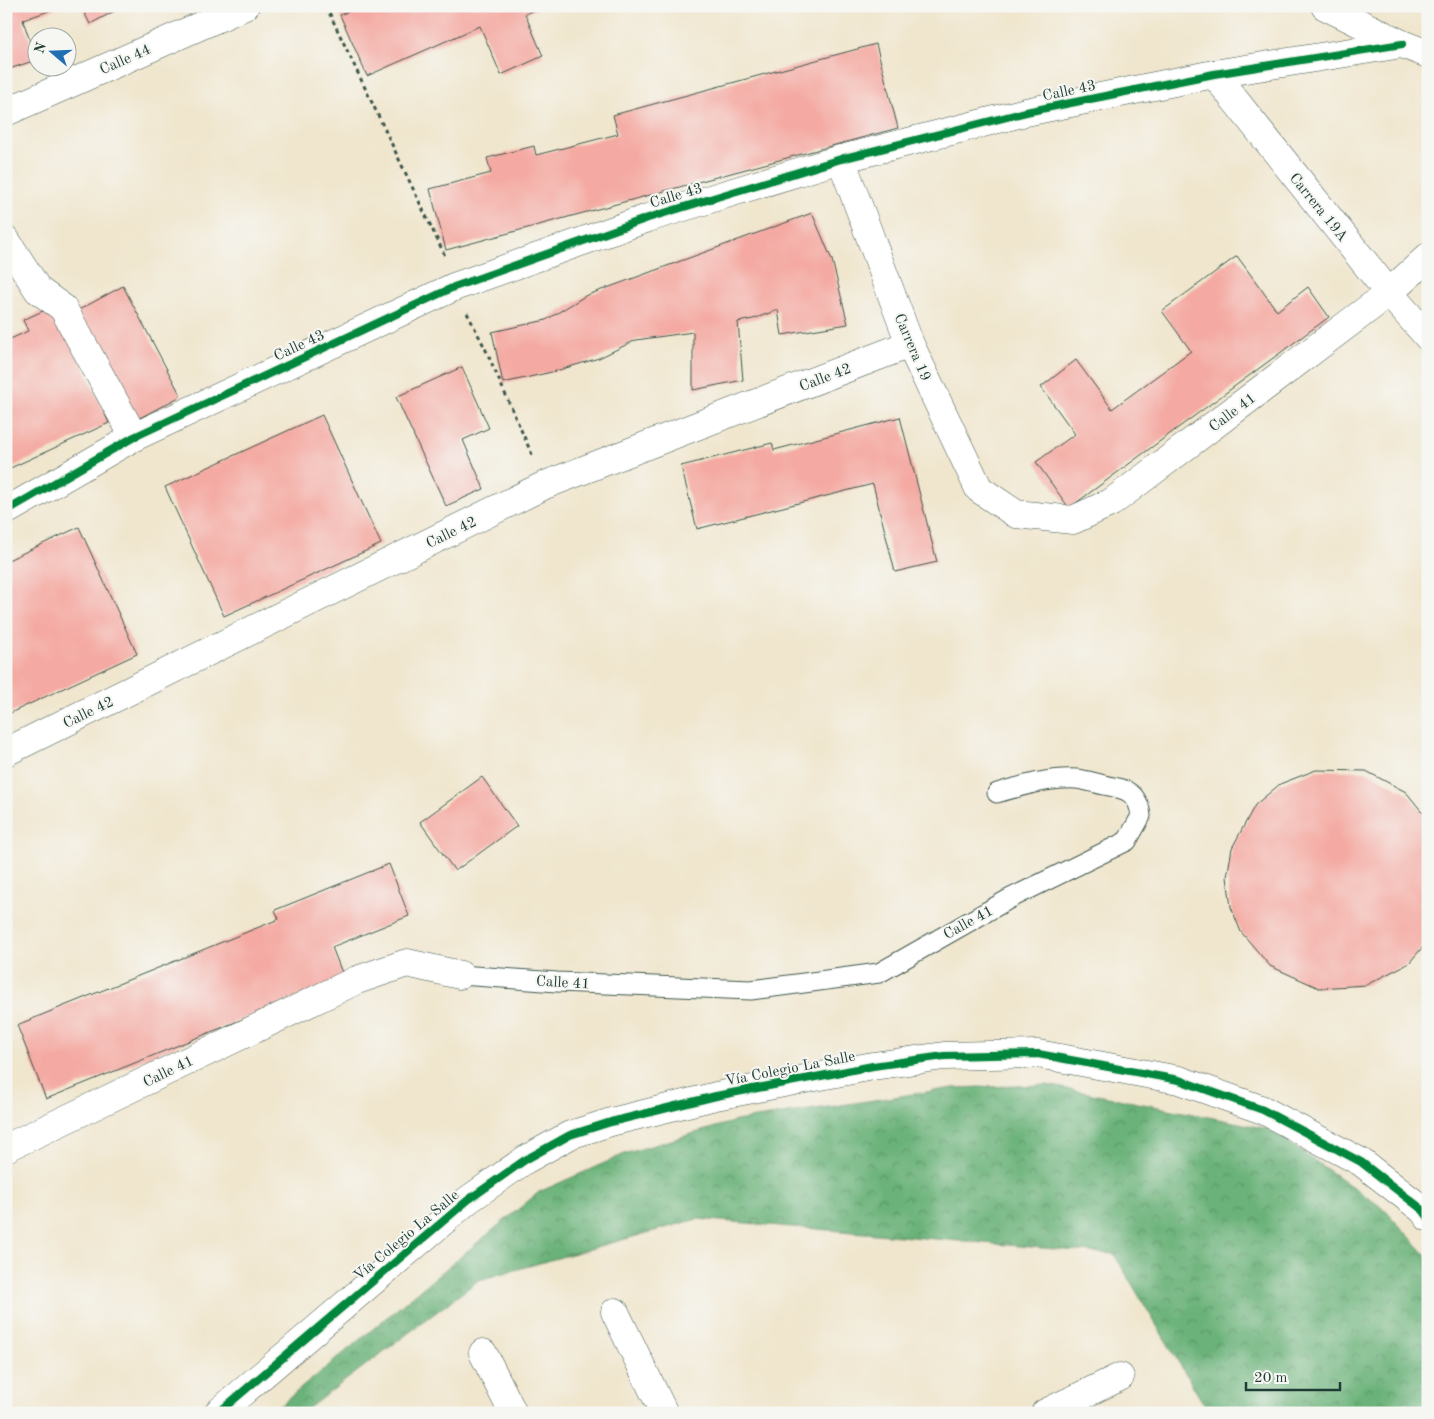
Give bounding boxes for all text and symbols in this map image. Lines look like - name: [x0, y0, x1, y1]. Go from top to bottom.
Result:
- north arrow: [28, 28, 78, 78]
- text: N: [32, 40, 49, 55]
- street label: Calle 44: [98, 43, 153, 78]
- street label: Calle 43: [1041, 79, 1097, 104]
- street label: Carrera 19A: [1286, 171, 1350, 245]
- street label: Calle 43: [648, 181, 704, 212]
- street label: Carrera 19: [891, 312, 933, 384]
- street label: Calle 43: [272, 328, 327, 365]
- street label: Calle 42: [798, 362, 853, 395]
- street label: Calle 41: [1207, 391, 1259, 435]
- street label: Calle 42: [424, 515, 479, 552]
- street label: Calle 42: [61, 695, 116, 732]
- street label: Calle 41: [941, 904, 996, 943]
- street label: Calle 41: [536, 975, 590, 992]
- street label: Vía Colegio La Salle: [724, 1049, 857, 1089]
- street label: Calle 41: [141, 1054, 196, 1091]
- street label: Vía Colegio La Salle: [352, 1188, 462, 1284]
- scale bar: [1246, 1359, 1340, 1391]
- text: 20 m: [1254, 1371, 1288, 1386]

